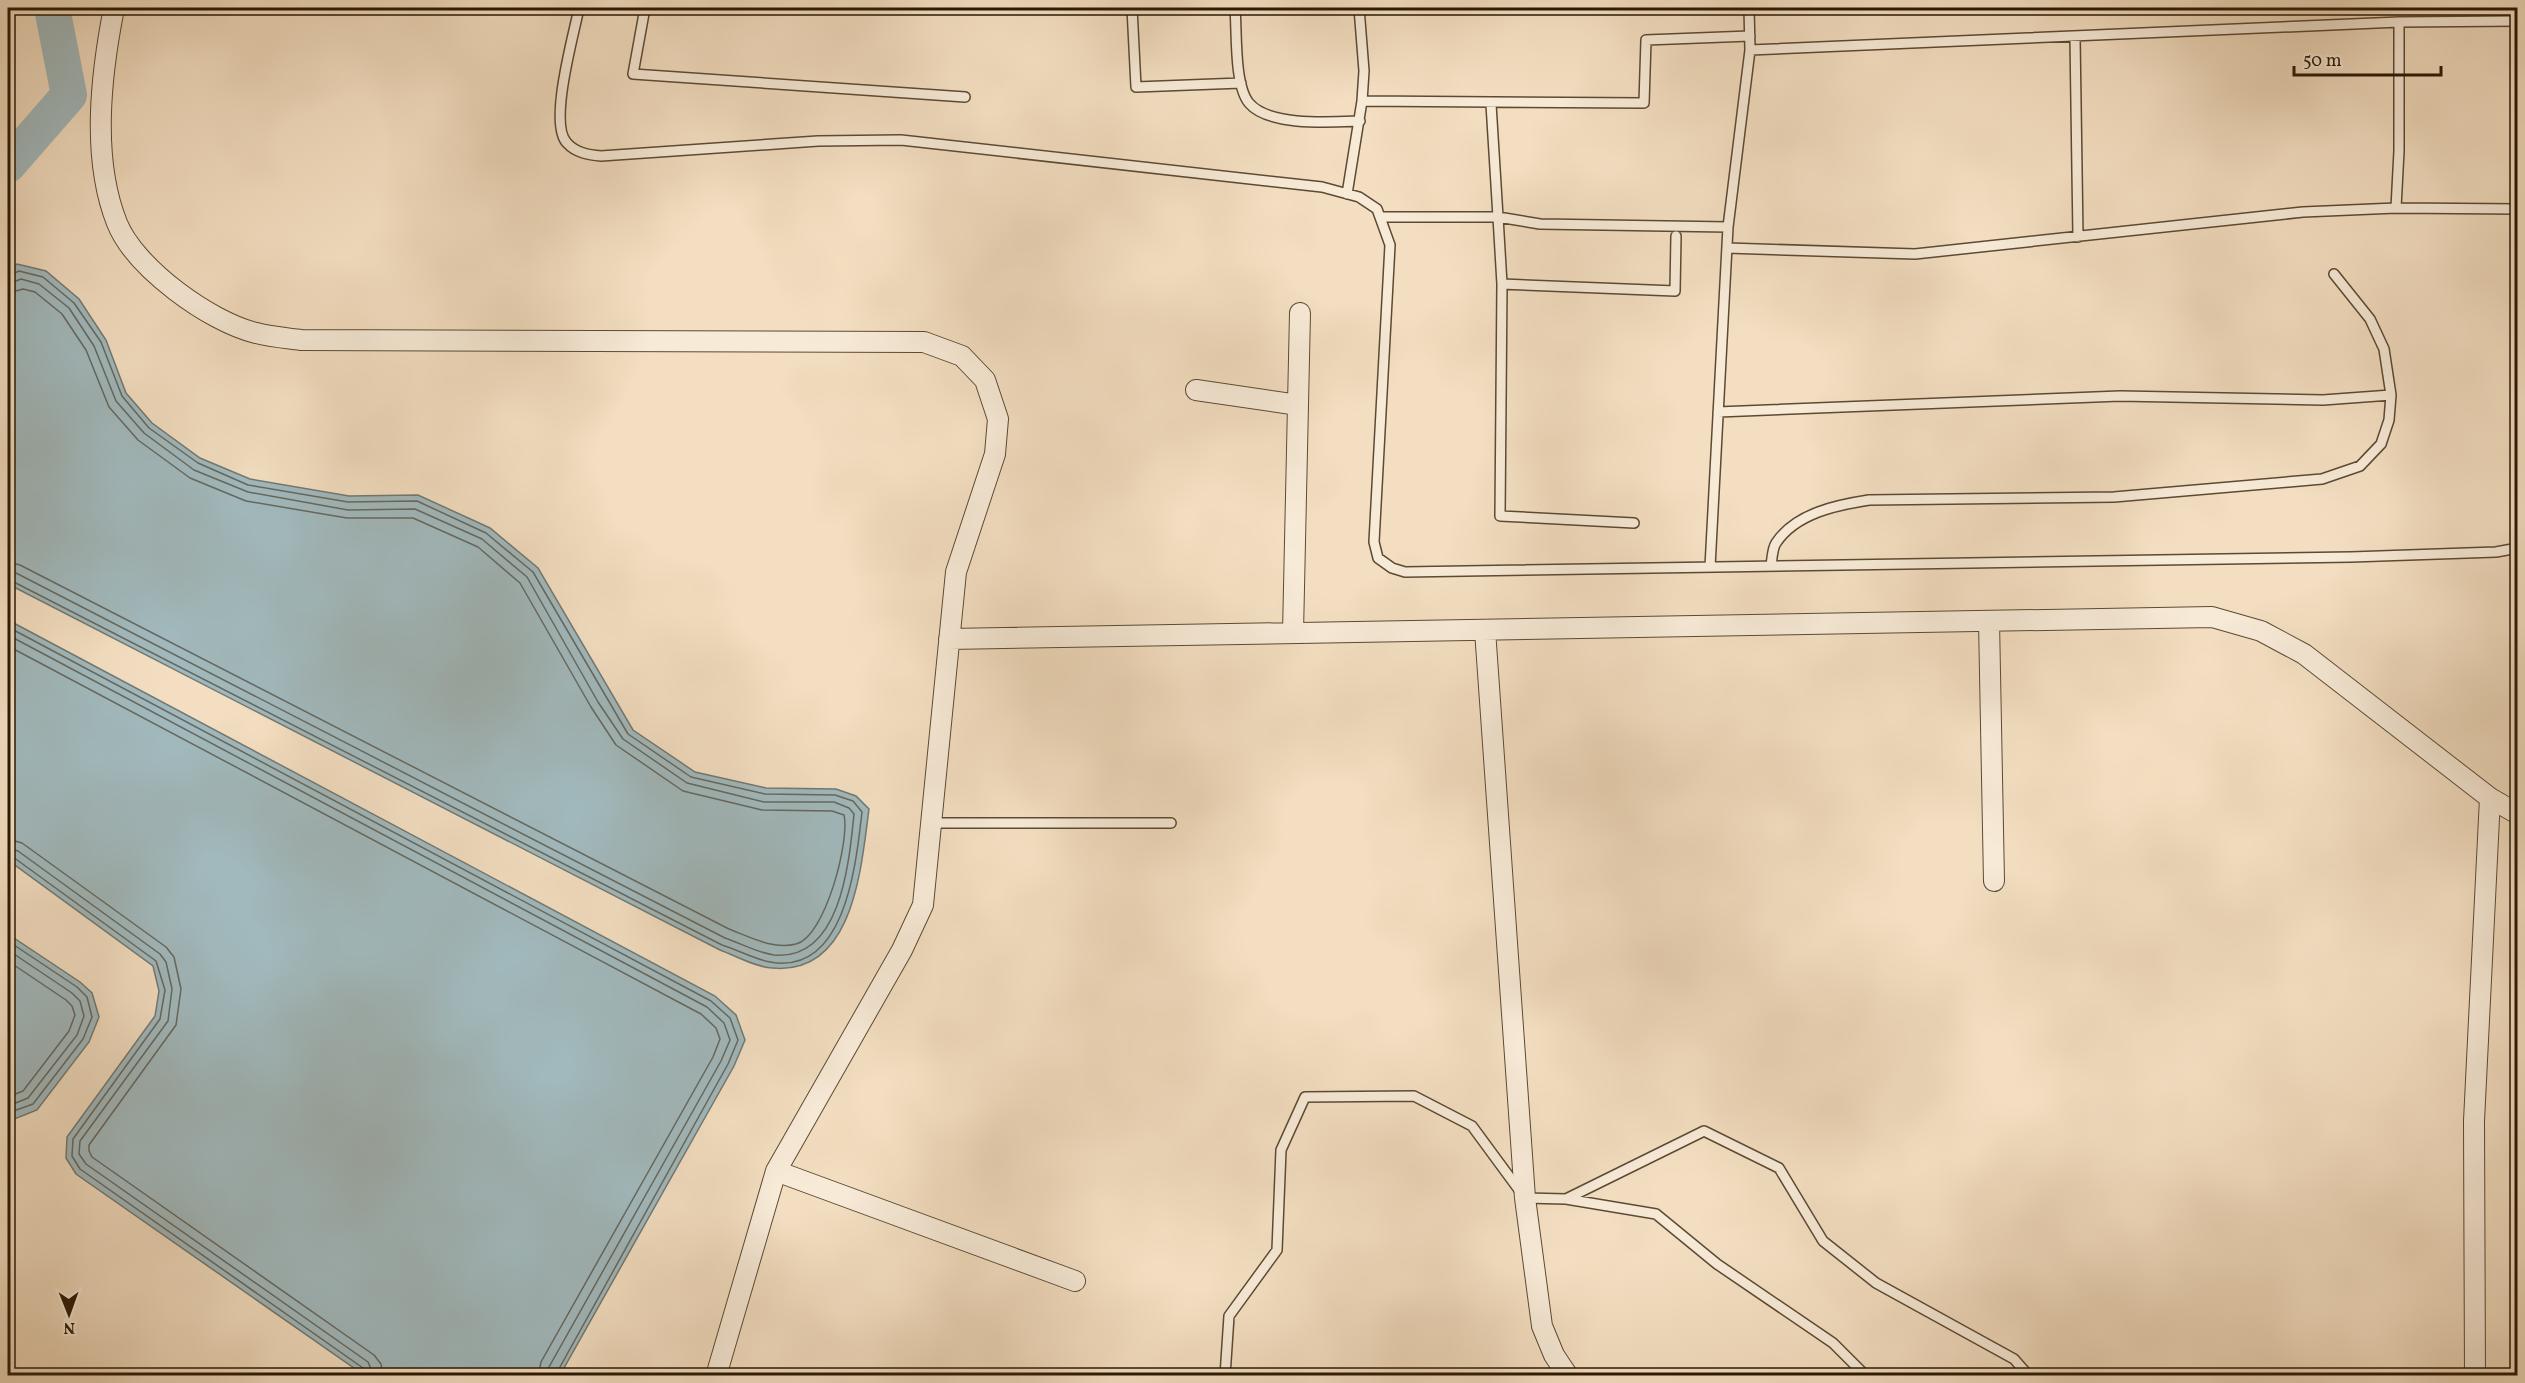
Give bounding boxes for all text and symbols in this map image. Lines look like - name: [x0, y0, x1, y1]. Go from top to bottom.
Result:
- scale bar: [2294, 39, 2441, 77]
- text: 50 m: [2303, 49, 2342, 74]
- north arrow: [39, 1284, 99, 1344]
- text: N: [63, 1316, 75, 1338]

